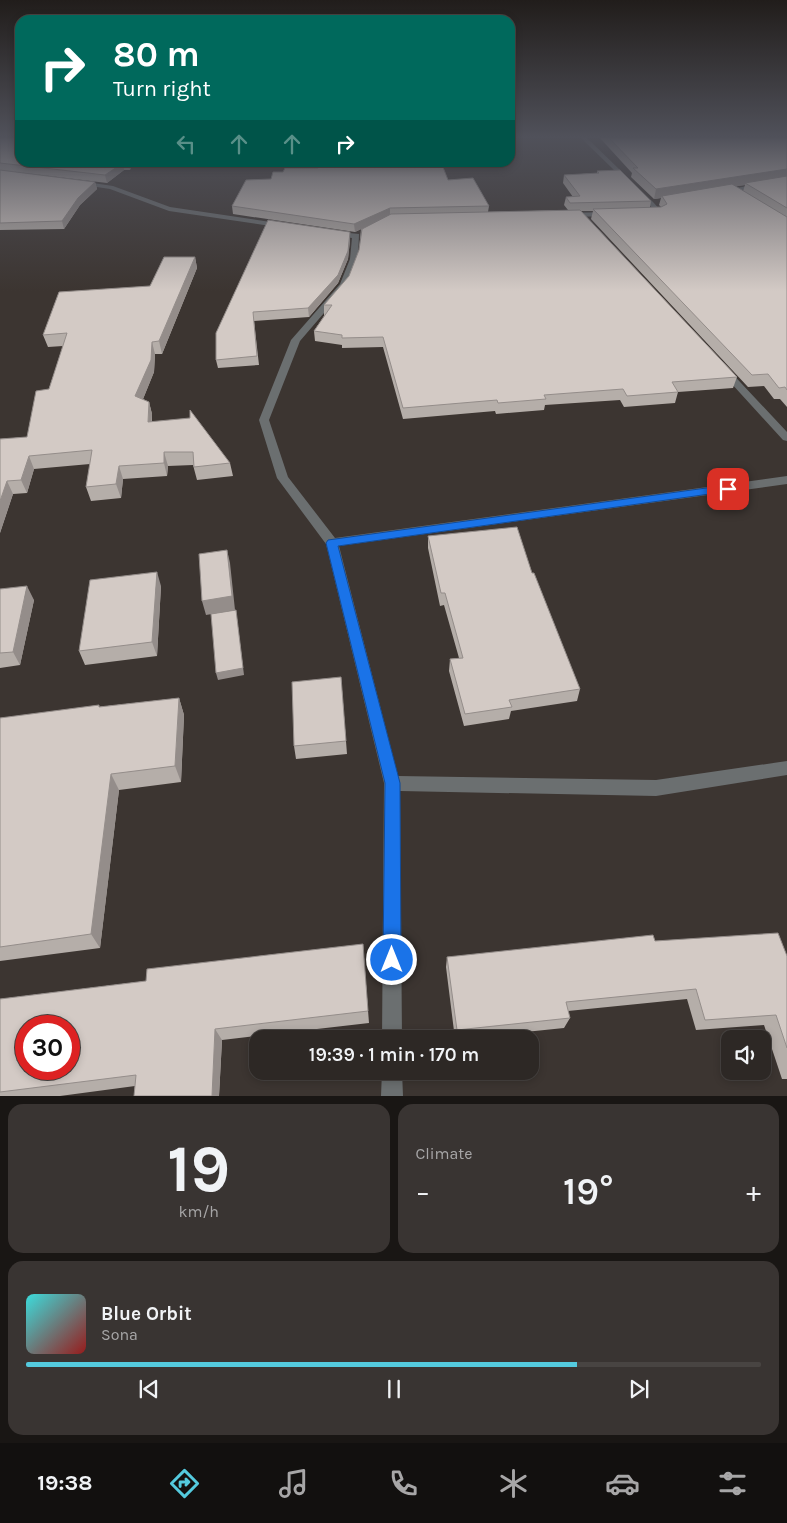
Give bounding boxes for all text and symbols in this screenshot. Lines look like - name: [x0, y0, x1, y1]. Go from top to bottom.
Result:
- text: 80 m: [113, 34, 200, 75]
- icon: right: [30, 35, 95, 100]
- text: Turn right: [113, 76, 211, 102]
- icon: left: [172, 130, 200, 158]
- icon: ahead: [225, 130, 253, 158]
- icon: ahead: [278, 130, 306, 158]
- icon: right: [331, 130, 359, 158]
- pin: [707, 468, 749, 510]
- icon: arrive: [714, 475, 742, 503]
- position arrow: [365, 933, 417, 985]
- speed limit sign: 30: [15, 1015, 80, 1080]
- map controls: [721, 1030, 771, 1080]
- button: sound: [721, 1030, 771, 1080]
- text: 19:39 · 1 min · 170 m: [309, 1044, 479, 1066]
- text: 19: [167, 1131, 230, 1207]
- text: Climate: [416, 1144, 473, 1163]
- text: 19°: [563, 1169, 613, 1214]
- text: −: [416, 1175, 430, 1208]
- text: +: [746, 1175, 761, 1208]
- text: km/h: [178, 1202, 219, 1221]
- text: Blue Orbit: [101, 1303, 192, 1325]
- text: Sona: [101, 1325, 138, 1344]
- icon: previous: [135, 1375, 163, 1403]
- icon: pause: [380, 1375, 408, 1403]
- icon: next: [625, 1375, 653, 1403]
- icon: directions: [167, 1466, 202, 1501]
- icon: music: [276, 1466, 311, 1501]
- icon: phone: [386, 1466, 421, 1501]
- icon: climate: [496, 1466, 531, 1501]
- icon: car: [605, 1466, 640, 1501]
- icon: filters: [715, 1466, 750, 1501]
- text: 19:38: [37, 1470, 92, 1496]

